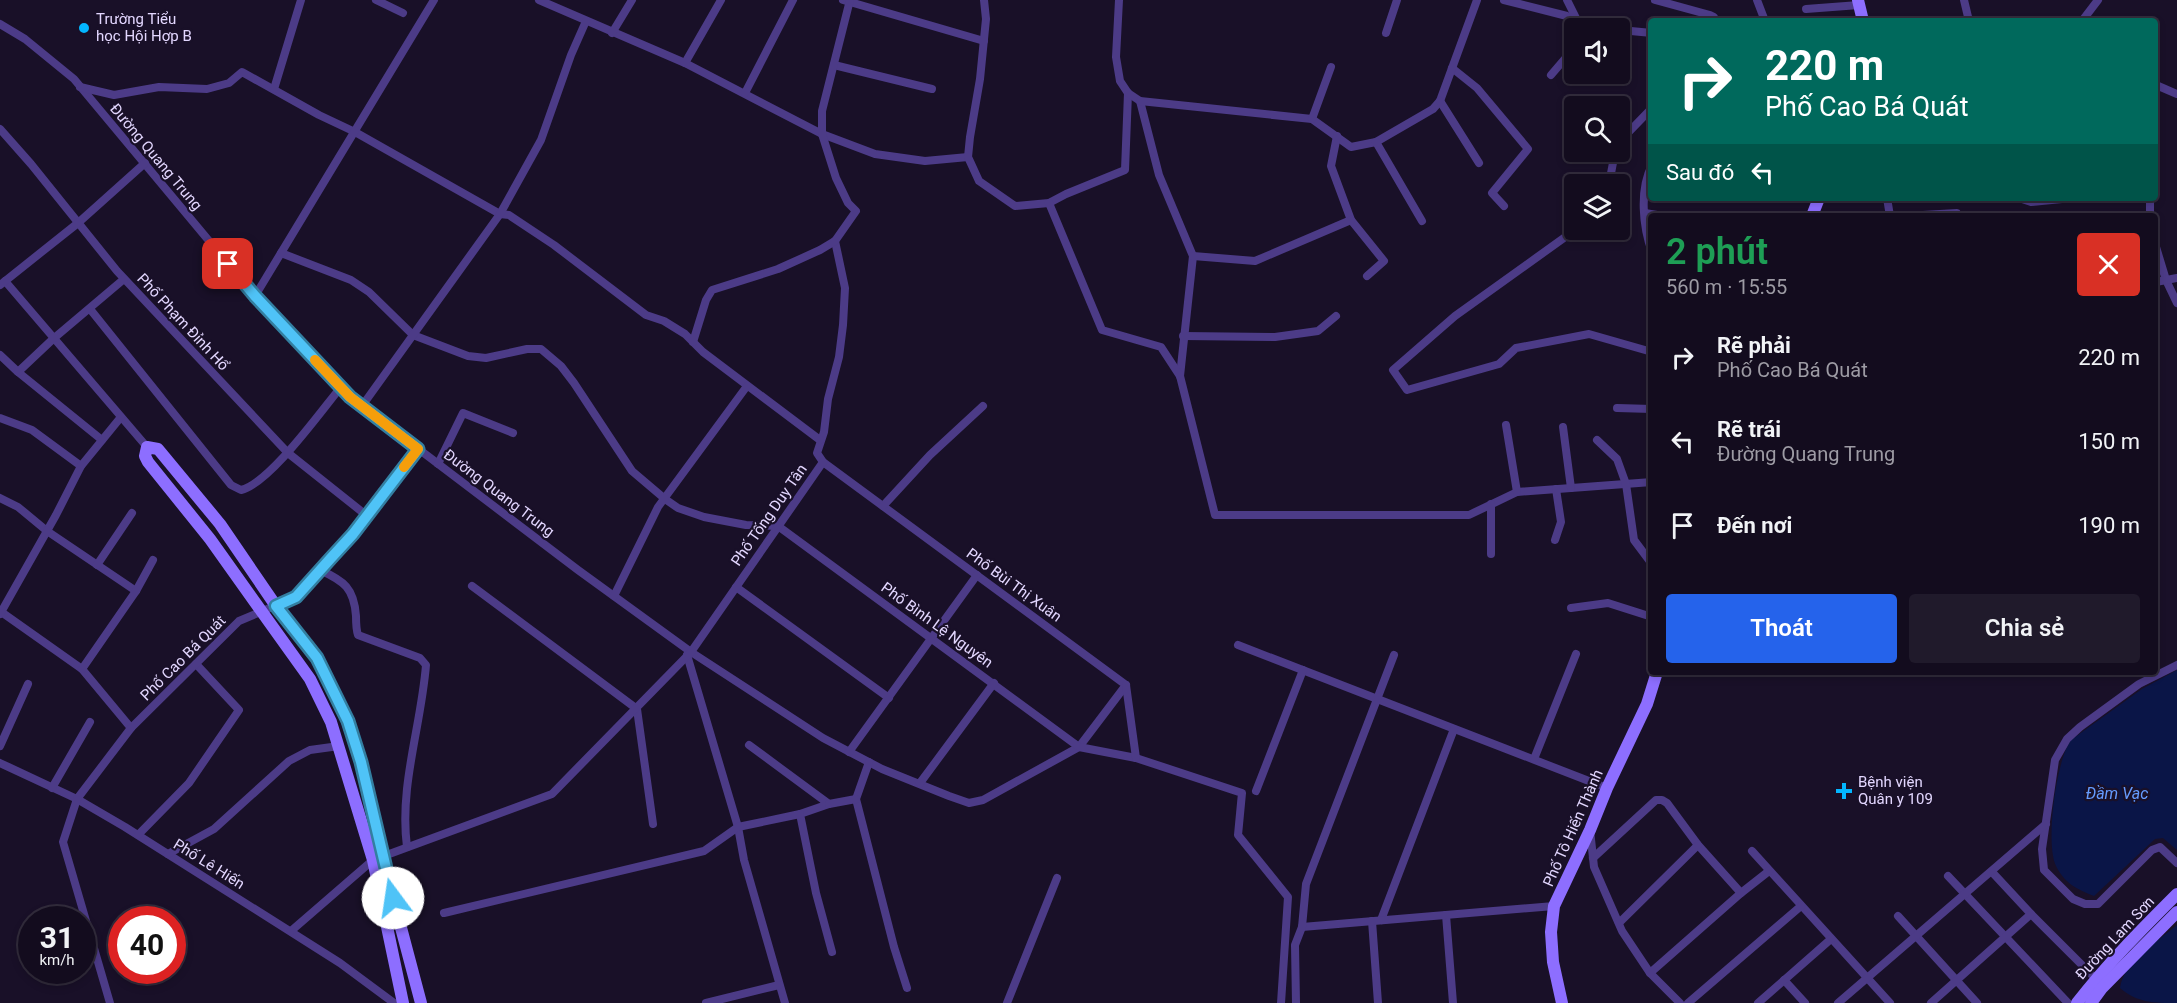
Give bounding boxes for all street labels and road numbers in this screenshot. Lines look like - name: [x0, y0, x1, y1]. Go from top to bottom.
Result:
- street label: Đường Quang Trung: [106, 100, 206, 214]
- street label: Phố Phạm Đỉnh Hổ: [133, 270, 233, 375]
- street label: Đường Quang Trung: [440, 446, 558, 540]
- street label: Phố Tống Duy Tân: [727, 461, 811, 569]
- street label: Phố Bùi Thị Xuân: [963, 544, 1065, 626]
- street label: Phố Bình Lệ Nguyên: [878, 578, 996, 672]
- street label: Phố Cao Bá Quát: [137, 612, 229, 704]
- street label: Phố Tô Hiến Thành: [1539, 767, 1607, 889]
- street label: Phố Lê Hiến: [170, 835, 248, 893]
- street label: Đường Lam Sơn: [2072, 893, 2158, 983]

